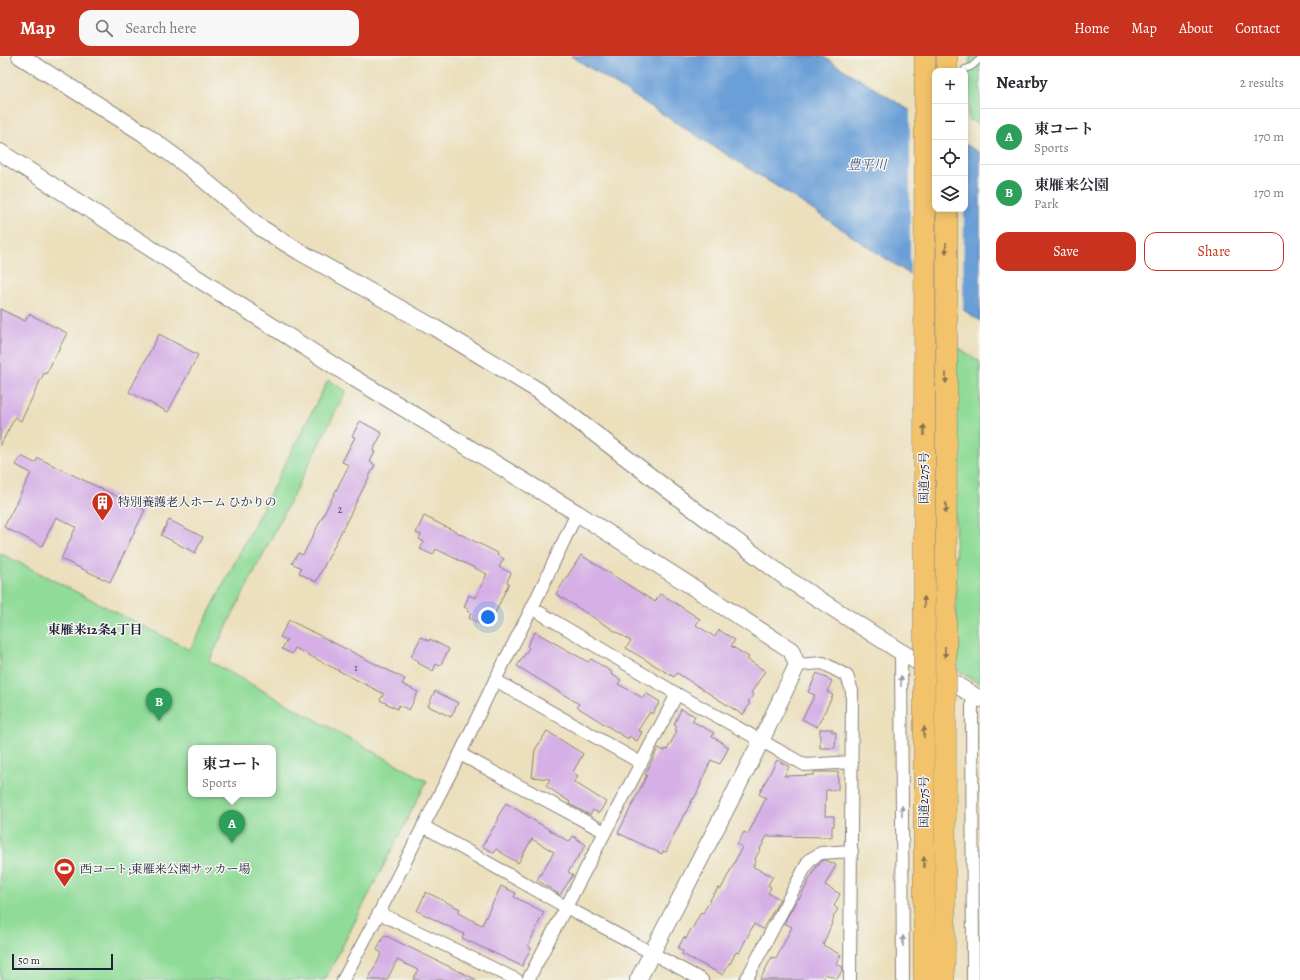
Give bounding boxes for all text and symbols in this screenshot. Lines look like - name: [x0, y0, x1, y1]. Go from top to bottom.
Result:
- search box: [79, 10, 359, 46]
- text: Map: [20, 15, 55, 41]
- icon: search: [93, 17, 115, 39]
- text: Search here: [125, 18, 197, 38]
- text: Home: [1074, 19, 1109, 38]
- text: Map: [1131, 19, 1157, 38]
- text: About: [1179, 19, 1213, 38]
- text: Contact: [1235, 19, 1280, 38]
- map controls: [932, 68, 968, 212]
- button: +: [932, 68, 968, 104]
- text: Nearby: [996, 71, 1047, 94]
- text: 2 results: [1240, 74, 1284, 91]
- button: −: [932, 104, 968, 140]
- text: 東コート: [1034, 119, 1094, 139]
- text: A: [1005, 128, 1013, 145]
- text: 170 m: [1254, 128, 1284, 145]
- text: Sports: [1034, 139, 1069, 156]
- button: locate: [932, 140, 968, 176]
- water label: 豊平川: [847, 156, 888, 173]
- text: 東雁来公園: [1034, 175, 1109, 195]
- button: layers: [932, 176, 968, 212]
- text: B: [1005, 184, 1013, 201]
- text: 170 m: [1254, 184, 1284, 201]
- text: Park: [1034, 195, 1058, 212]
- button: Save: [996, 232, 1136, 271]
- button: Share: [1144, 232, 1284, 271]
- one-way arrow: [943, 242, 949, 255]
- one-way arrow: [943, 372, 949, 385]
- one-way arrow: [921, 423, 927, 436]
- street label: 国道275号: [916, 452, 932, 504]
- building icon: 特別養護老人ホーム ひかりの: [90, 489, 116, 522]
- place label: 特別養護老人ホーム ひかりの: [118, 494, 276, 510]
- one-way arrow: [943, 502, 949, 515]
- house number: 2: [338, 503, 343, 516]
- one-way arrow: [921, 595, 927, 608]
- your location: [478, 607, 498, 627]
- district label: 東雁来12条4丁目: [47, 621, 143, 638]
- one-way arrow: [942, 646, 948, 659]
- house number: 1: [354, 661, 358, 674]
- one-way arrow: [898, 674, 904, 687]
- pin: B: [146, 688, 172, 721]
- one-way arrow: [921, 725, 927, 738]
- popup: [188, 745, 276, 797]
- text: 東コート: [202, 754, 262, 774]
- text: Sports: [202, 774, 237, 791]
- street label: 国道275号: [916, 776, 932, 828]
- one-way arrow: [899, 804, 905, 817]
- pin: A: [219, 810, 245, 843]
- one-way arrow: [921, 855, 927, 868]
- sports icon: 西コート;東雁来公園サッカー場: [52, 856, 78, 889]
- place label: 西コート;東雁来公園サッカー場: [80, 861, 251, 877]
- one-way arrow: [900, 934, 906, 947]
- scale bar: [12, 952, 113, 971]
- text: 50 m: [18, 953, 40, 968]

